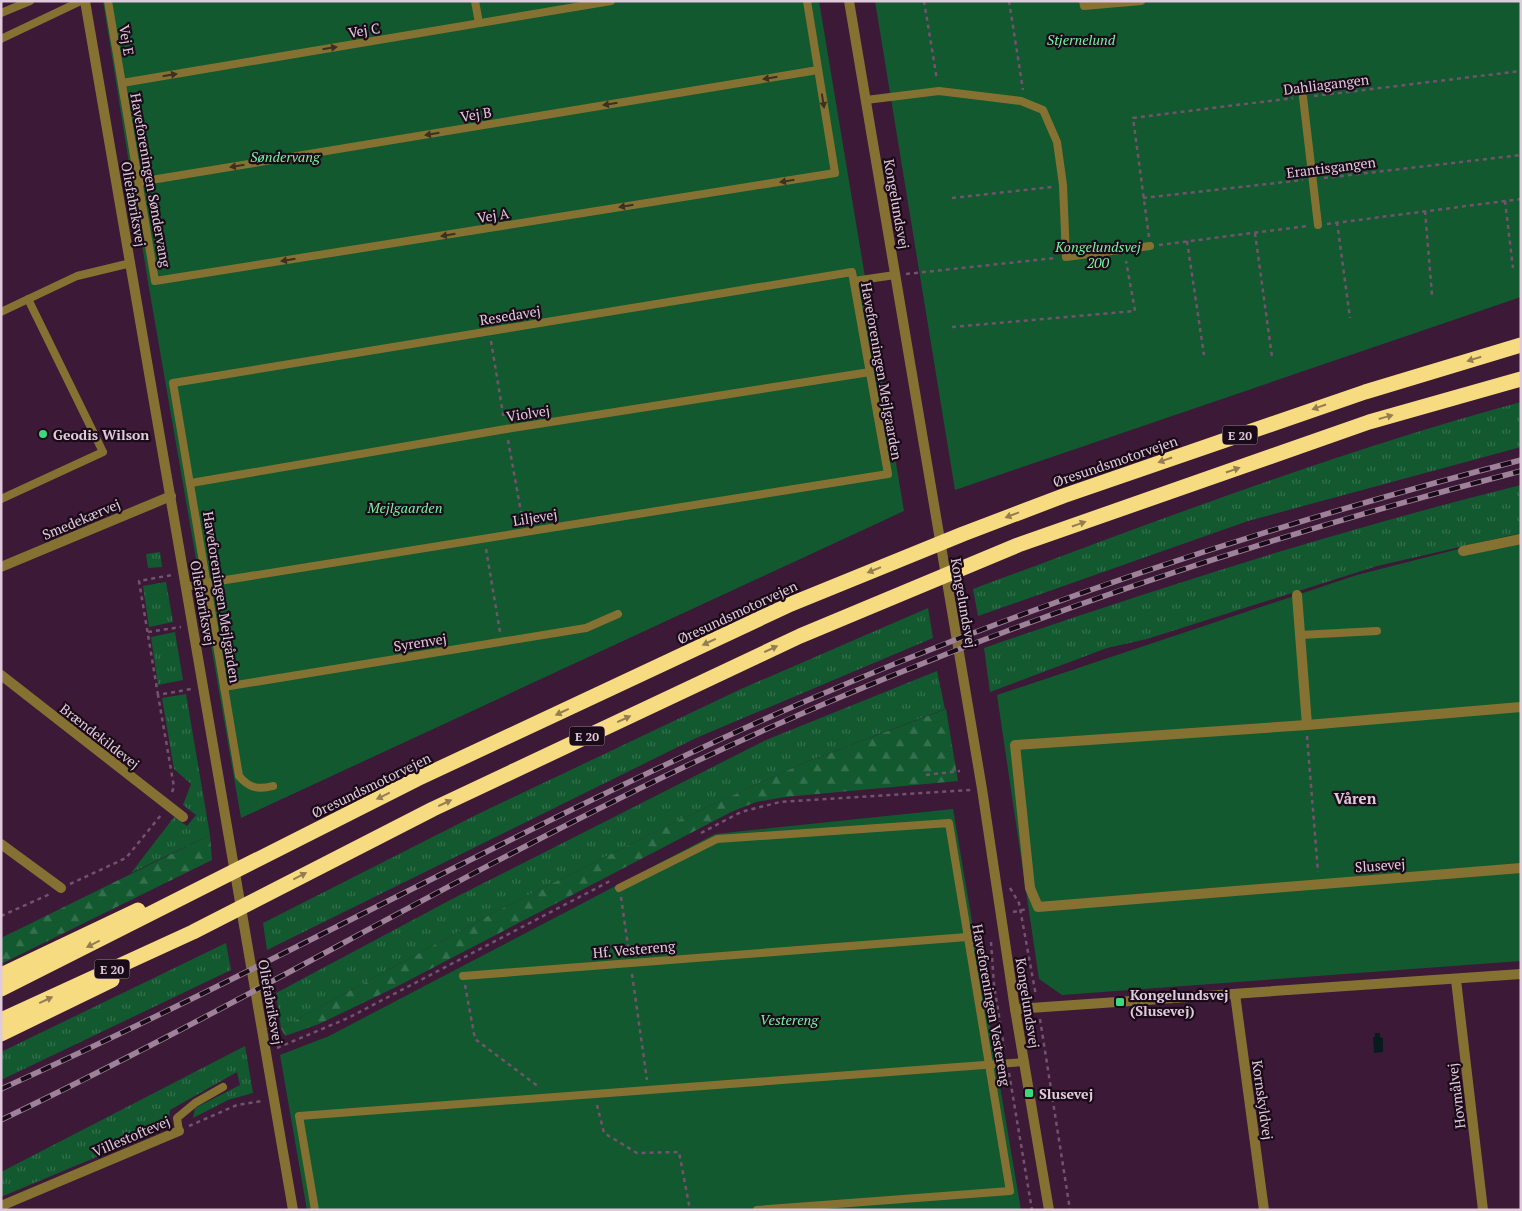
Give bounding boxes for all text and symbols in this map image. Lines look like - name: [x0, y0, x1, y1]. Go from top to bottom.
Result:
- street label: Vej C: [347, 18, 381, 42]
- street label: Vej E: [115, 23, 139, 57]
- park label: Stjernelund: [1047, 30, 1116, 49]
- one-way arrow: [323, 44, 339, 52]
- street label: Dahliagangen: [1282, 69, 1371, 99]
- one-way arrow: [162, 70, 178, 78]
- one-way arrow: [762, 74, 778, 82]
- street label: Haveforeningen Søndervang: [126, 91, 176, 269]
- one-way arrow: [819, 94, 827, 110]
- one-way arrow: [601, 101, 617, 109]
- street label: Vej B: [459, 102, 493, 126]
- one-way arrow: [424, 130, 440, 138]
- park label: Søndervang: [250, 147, 321, 166]
- street label: Erantisgangen: [1285, 152, 1377, 182]
- street label: Kongelundsvej: [880, 157, 914, 251]
- street label: Oliefabriksvej: [117, 160, 151, 248]
- one-way arrow: [229, 162, 245, 170]
- one-way arrow: [778, 177, 794, 185]
- street label: Vej A: [476, 203, 511, 227]
- one-way arrow: [618, 203, 634, 211]
- one-way arrow: [440, 231, 456, 239]
- park label: Kongelundsvej 200: [1054, 237, 1141, 272]
- one-way arrow: [279, 256, 295, 264]
- street label: Haveforeningen Mejlgaarden: [857, 281, 907, 462]
- street label: Resedavej: [478, 301, 542, 329]
- one-way arrow: [1466, 356, 1481, 364]
- street label: Violvej: [505, 400, 551, 426]
- one-way arrow: [1311, 403, 1326, 411]
- one-way arrow: [1379, 413, 1394, 421]
- place label: Geodis Wilson: [53, 425, 149, 444]
- road number: E 20: [1222, 426, 1258, 444]
- marker: Geodis Wilson: [37, 428, 49, 440]
- street label: Øresundsmotorvejen: [1050, 431, 1180, 491]
- one-way arrow: [1158, 457, 1173, 465]
- one-way arrow: [1225, 466, 1240, 473]
- street label: Smedekærvej: [39, 494, 123, 544]
- park label: Mejlgaarden: [367, 498, 442, 517]
- street label: Liljevej: [511, 504, 559, 530]
- street label: Haveforeningen Mejlgården: [199, 510, 245, 685]
- one-way arrow: [1004, 511, 1019, 519]
- one-way arrow: [1072, 520, 1087, 528]
- street label: Kongelundsvej: [947, 556, 981, 650]
- street label: Oliefabriksvej: [186, 559, 220, 647]
- one-way arrow: [866, 567, 881, 574]
- street label: Øresundsmotorvejen: [674, 576, 801, 648]
- street label: Syrenvej: [392, 628, 448, 656]
- one-way arrow: [702, 639, 716, 647]
- one-way arrow: [764, 645, 778, 653]
- street label: Brændekildevej: [56, 699, 144, 773]
- one-way arrow: [555, 708, 569, 716]
- one-way arrow: [617, 714, 631, 722]
- road number: E 20: [570, 726, 604, 746]
- street label: Øresundsmotorvejen: [308, 748, 434, 822]
- district label: Våren: [1334, 788, 1377, 808]
- one-way arrow: [376, 792, 391, 800]
- one-way arrow: [438, 799, 452, 807]
- street label: Slusevej: [1354, 854, 1406, 876]
- one-way arrow: [293, 872, 307, 880]
- street label: Haveforeningen Vestereng: [968, 923, 1016, 1088]
- street label: Hf. Vestereng: [592, 936, 677, 962]
- one-way arrow: [86, 940, 100, 948]
- street label: Kongelundsvej: [1011, 956, 1045, 1050]
- street label: Oliefabriksvej: [254, 958, 288, 1046]
- road number: E 20: [94, 960, 130, 979]
- place label: Kongelundsvej (Slusevej): [1130, 985, 1229, 1020]
- one-way arrow: [38, 996, 53, 1004]
- marker: Kongelundsvej (Slusevej): [1114, 996, 1126, 1008]
- park label: Vestereng: [760, 1010, 819, 1029]
- street label: Kornskyldvej: [1248, 1059, 1278, 1141]
- street label: Hovmålvej: [1443, 1062, 1469, 1130]
- place label: Slusevej: [1039, 1084, 1093, 1103]
- marker: Slusevej: [1023, 1087, 1035, 1099]
- street label: Villestoftevej: [89, 1111, 173, 1161]

